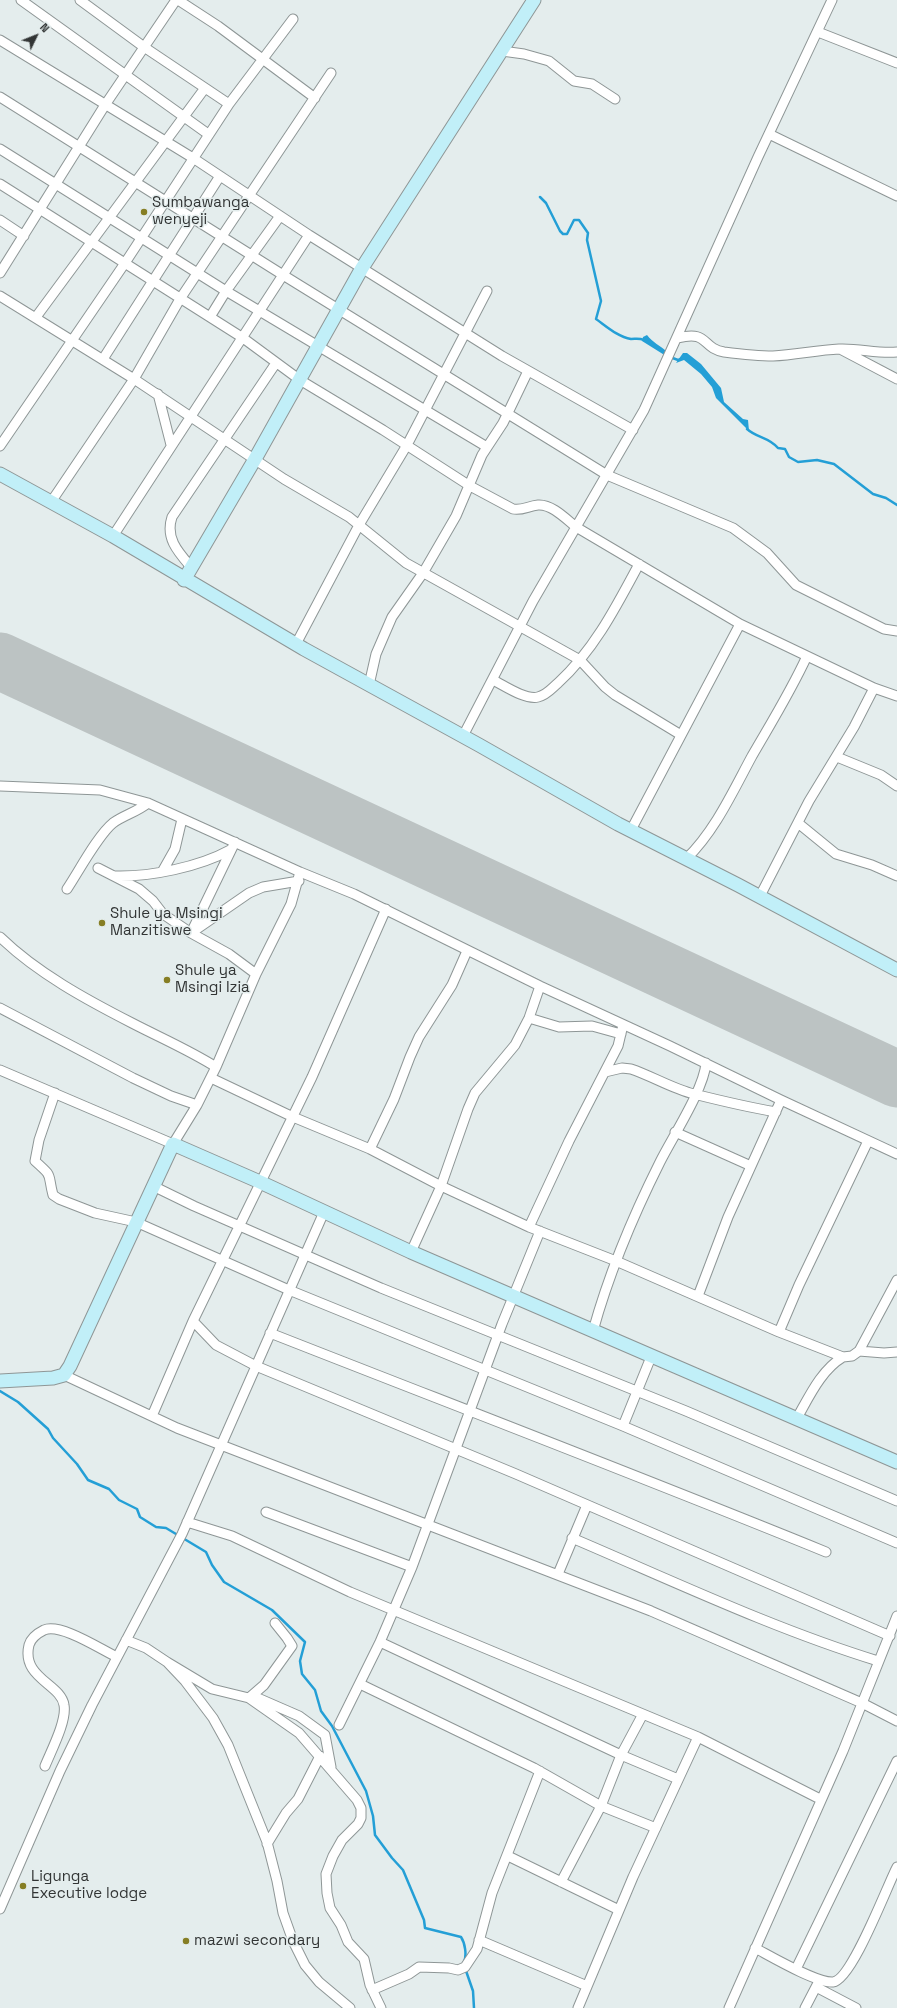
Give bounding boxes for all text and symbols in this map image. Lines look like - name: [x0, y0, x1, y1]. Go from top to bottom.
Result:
- north arrow: [16, 16, 56, 56]
- text: N: [37, 20, 52, 35]
- place label: Sumbawanga wenyeji: [152, 194, 249, 229]
- marker: Sumbawanga wenyeji: [139, 207, 149, 217]
- place label: Shule ya Msingi Manzitiswe: [110, 905, 223, 940]
- marker: Shule ya Msingi Manzitiswe: [97, 918, 107, 928]
- place label: Shule ya Msingi Izia: [175, 962, 250, 997]
- marker: Shule ya Msingi Izia: [162, 975, 172, 985]
- place label: Ligunga Executive lodge: [31, 1868, 147, 1903]
- marker: Ligunga Executive lodge: [18, 1881, 28, 1891]
- place label: mazwi secondary: [194, 1932, 320, 1950]
- marker: mazwi secondary: [181, 1936, 191, 1946]

